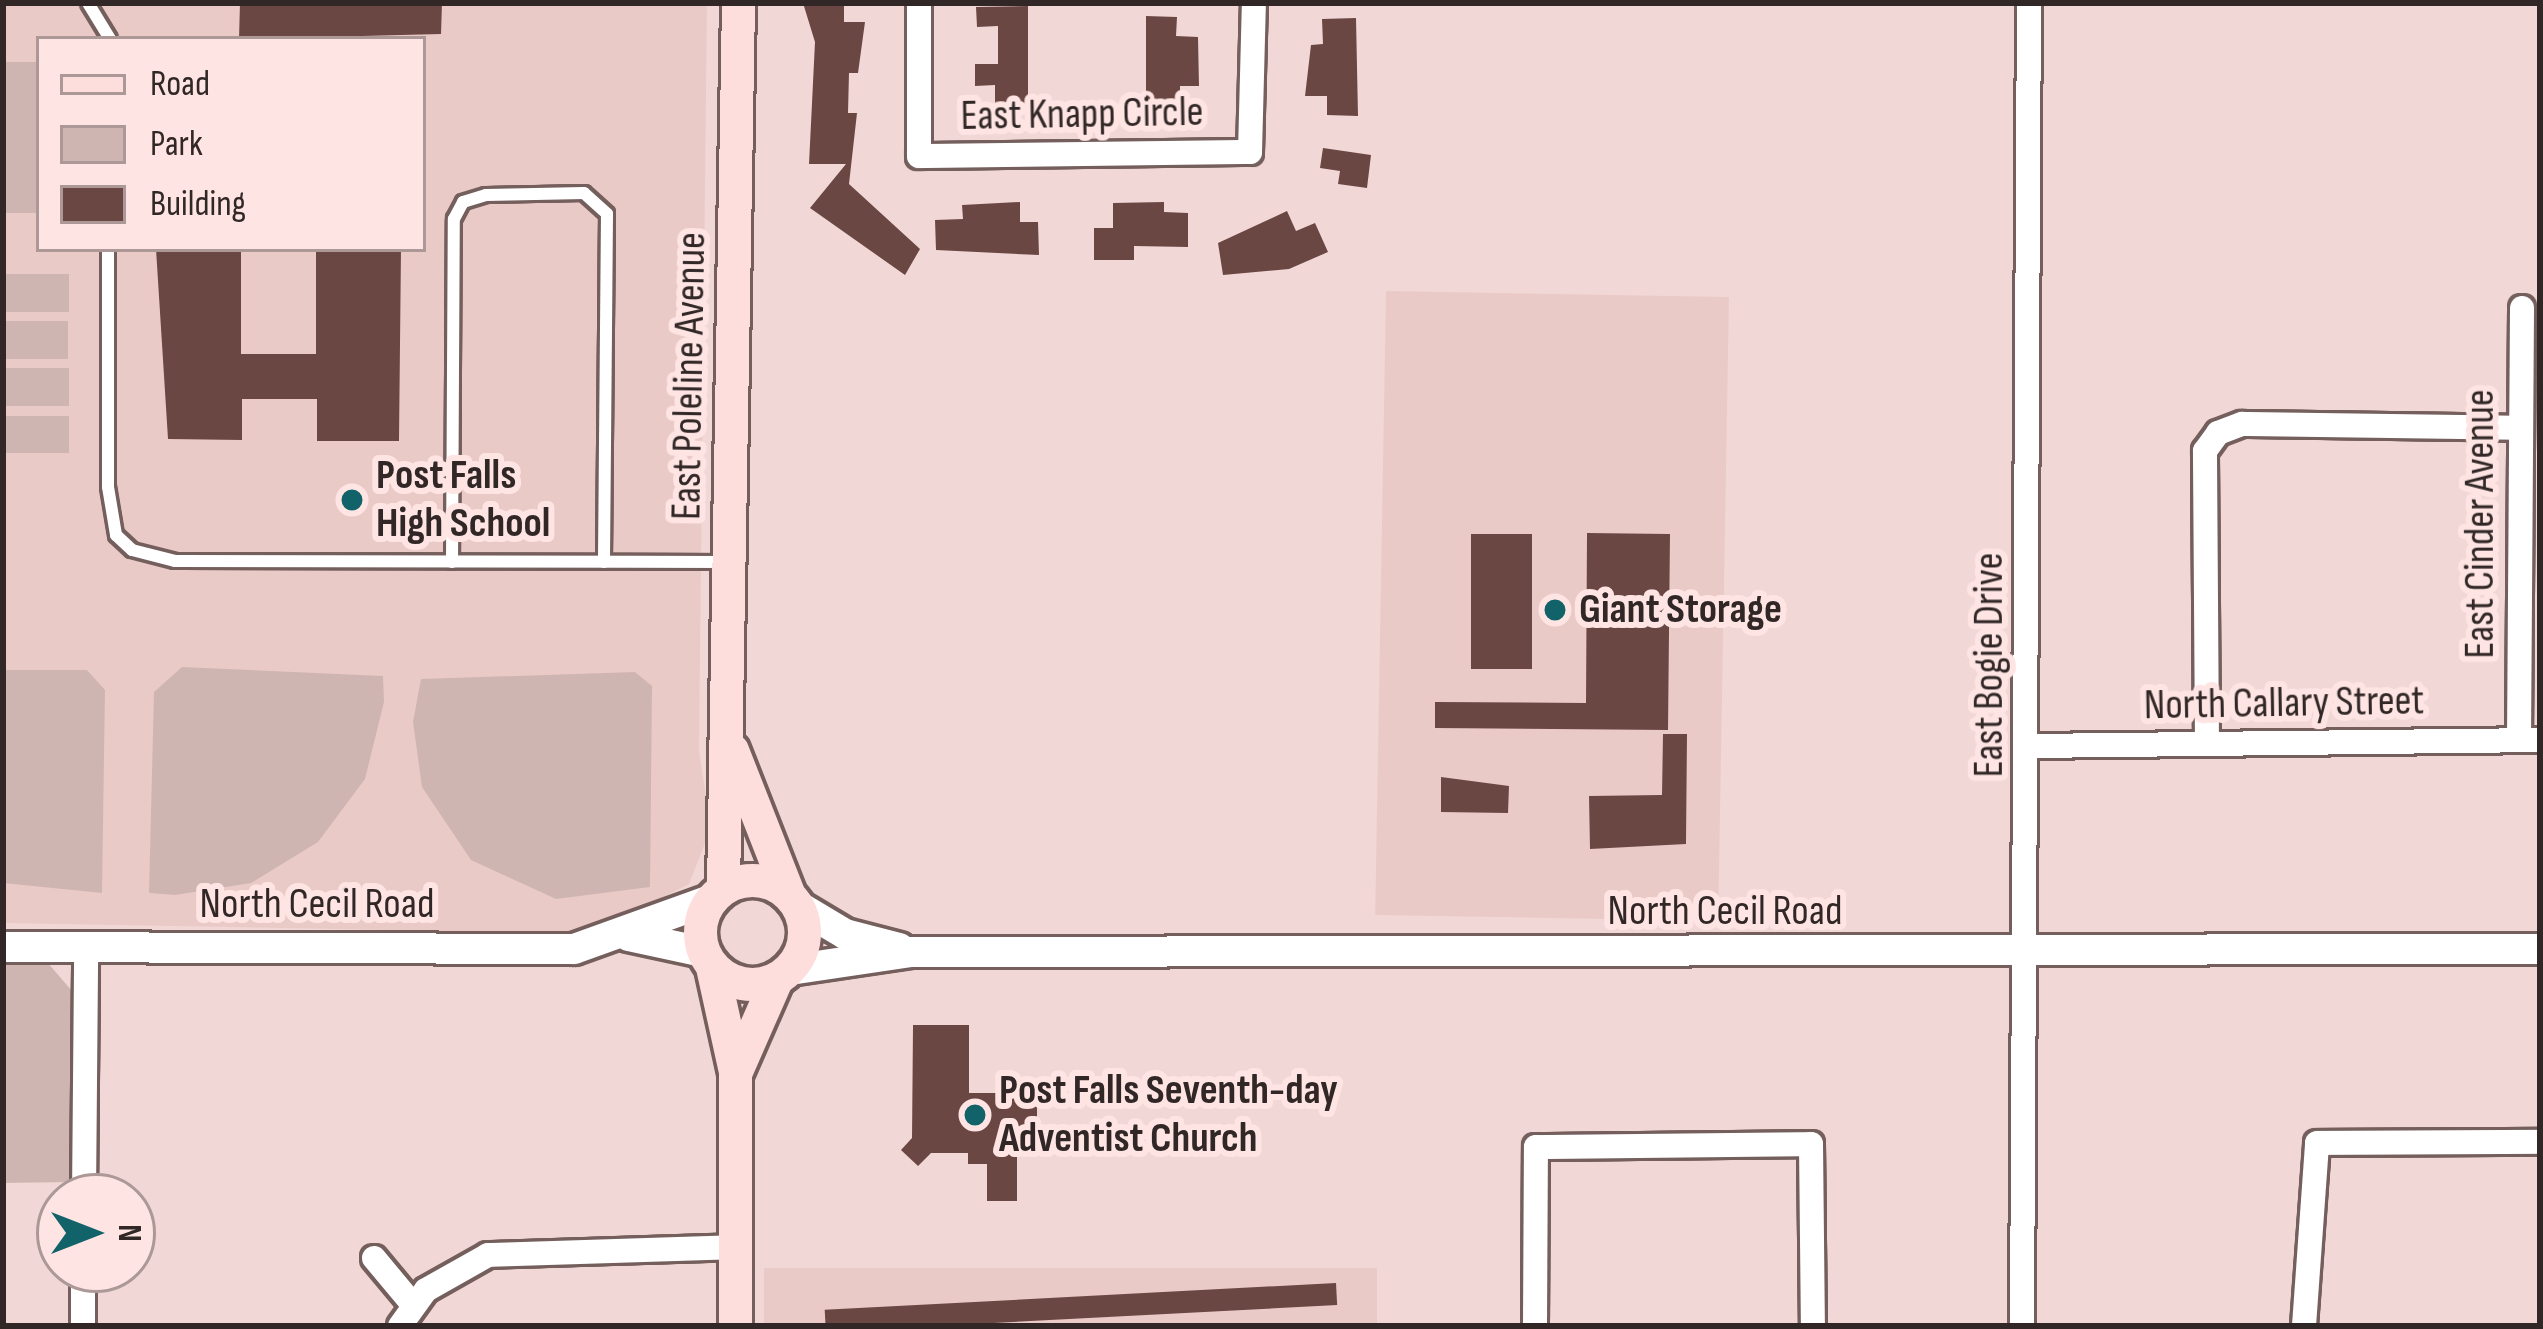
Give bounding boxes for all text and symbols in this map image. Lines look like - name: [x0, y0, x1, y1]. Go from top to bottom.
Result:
- legend: [36, 36, 426, 252]
- text: Road: [150, 63, 210, 106]
- street label: East Knapp Circle: [960, 88, 1204, 142]
- text: Park: [150, 123, 203, 166]
- text: Building: [150, 183, 246, 226]
- street label: East Poleline Avenue: [662, 232, 718, 520]
- street label: East Cinder Avenue: [2456, 389, 2506, 659]
- place label: Post Falls High School: [376, 451, 550, 550]
- marker: Post Falls High School: [339, 487, 365, 513]
- street label: East Bogie Drive: [1965, 553, 2015, 777]
- place label: Giant Storage: [1579, 585, 1782, 635]
- marker: Giant Storage: [1542, 597, 1568, 623]
- street label: North Callary Street: [2143, 676, 2425, 732]
- street label: North Cecil Road: [200, 880, 434, 930]
- street label: North Cecil Road: [1608, 887, 1842, 937]
- place label: Post Falls Seventh-day Adventist Church: [999, 1066, 1338, 1164]
- marker: Post Falls Seventh-day Adventist Church: [962, 1102, 988, 1128]
- north arrow: [36, 1173, 156, 1293]
- text: N: [109, 1224, 149, 1242]

